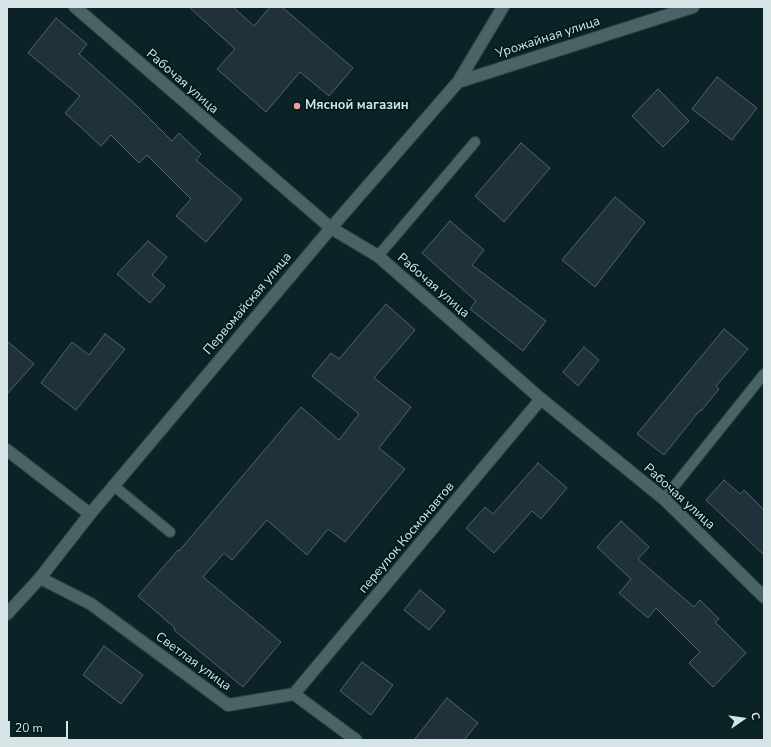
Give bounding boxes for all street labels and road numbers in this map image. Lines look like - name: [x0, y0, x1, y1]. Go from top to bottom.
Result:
- street label: Урожайная улица: [494, 14, 602, 62]
- street label: Рабочая улица: [143, 46, 221, 118]
- street label: Первомайская улица: [201, 250, 295, 358]
- street label: Рабочая улица: [394, 250, 472, 322]
- street label: Рабочая улица: [640, 461, 718, 533]
- street label: переулок Космонавтов: [356, 479, 458, 597]
- street label: Светлая улица: [152, 629, 234, 695]

